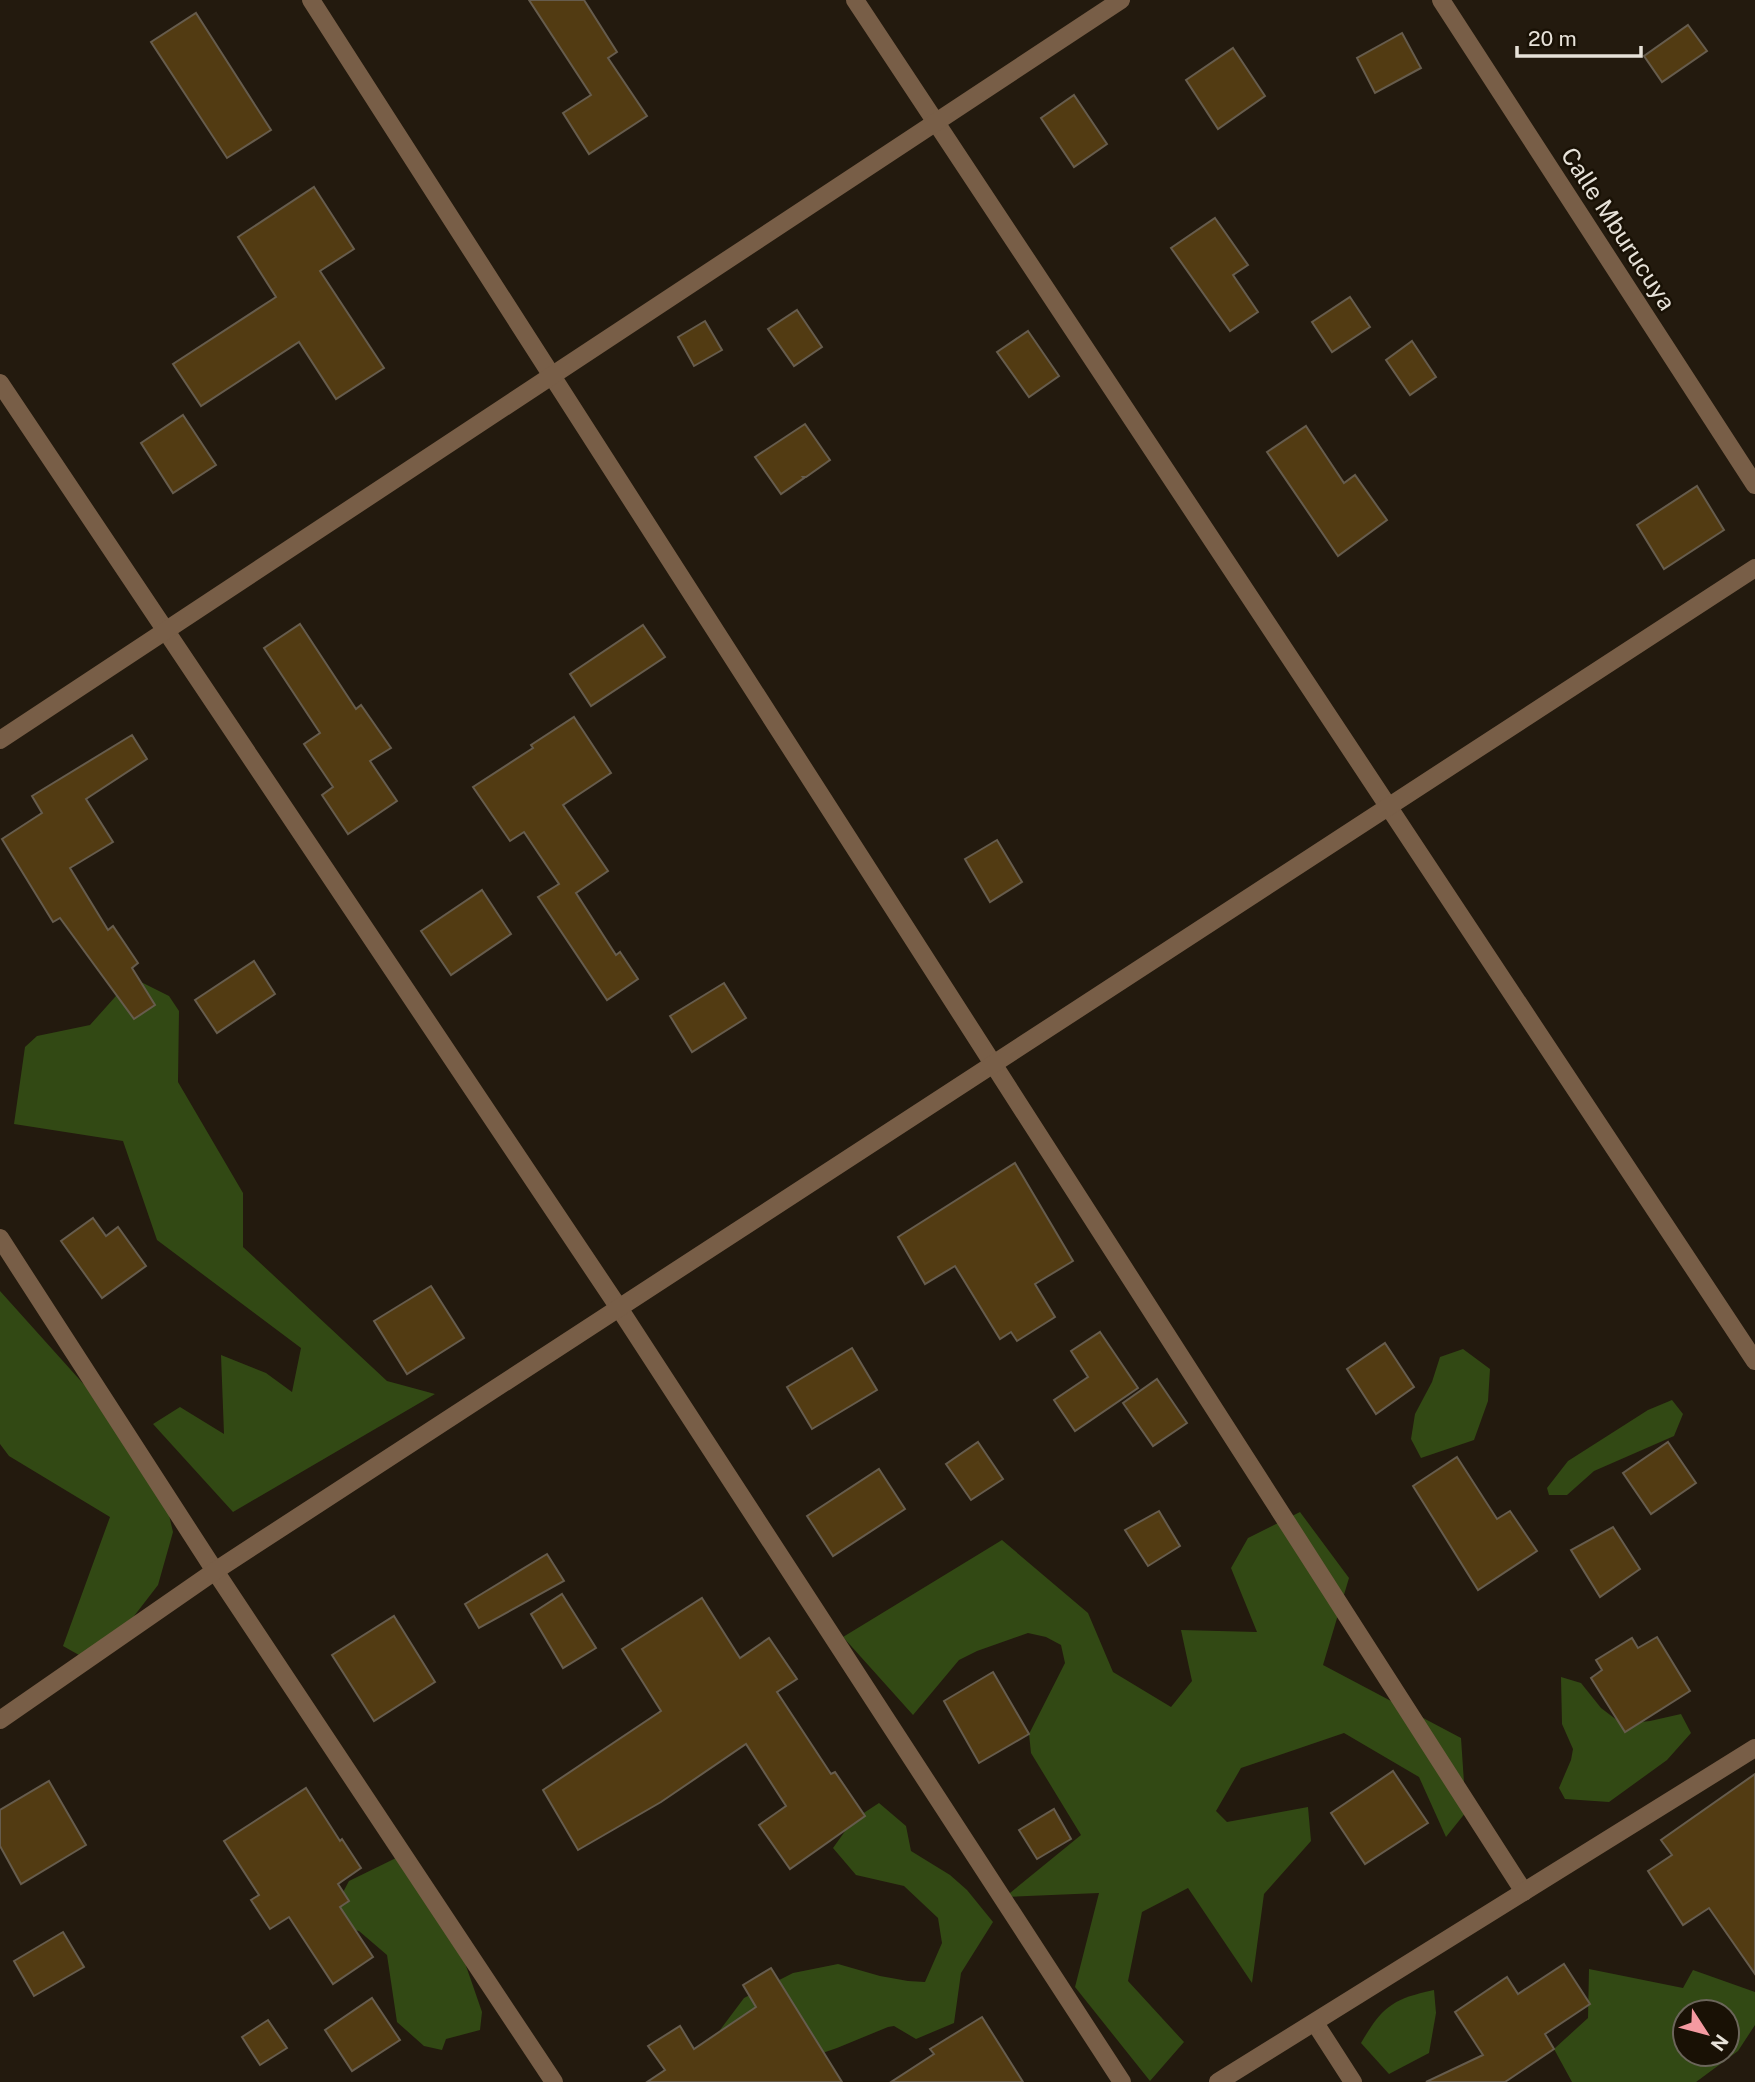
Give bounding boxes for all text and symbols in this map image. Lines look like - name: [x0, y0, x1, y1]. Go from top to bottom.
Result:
- scale bar: [1517, 14, 1641, 58]
- text: 20 m: [1528, 26, 1577, 51]
- street label: Calle Mburucuya: [1556, 142, 1682, 315]
- north arrow: [1671, 1998, 1741, 2068]
- text: N: [1706, 2031, 1733, 2055]

